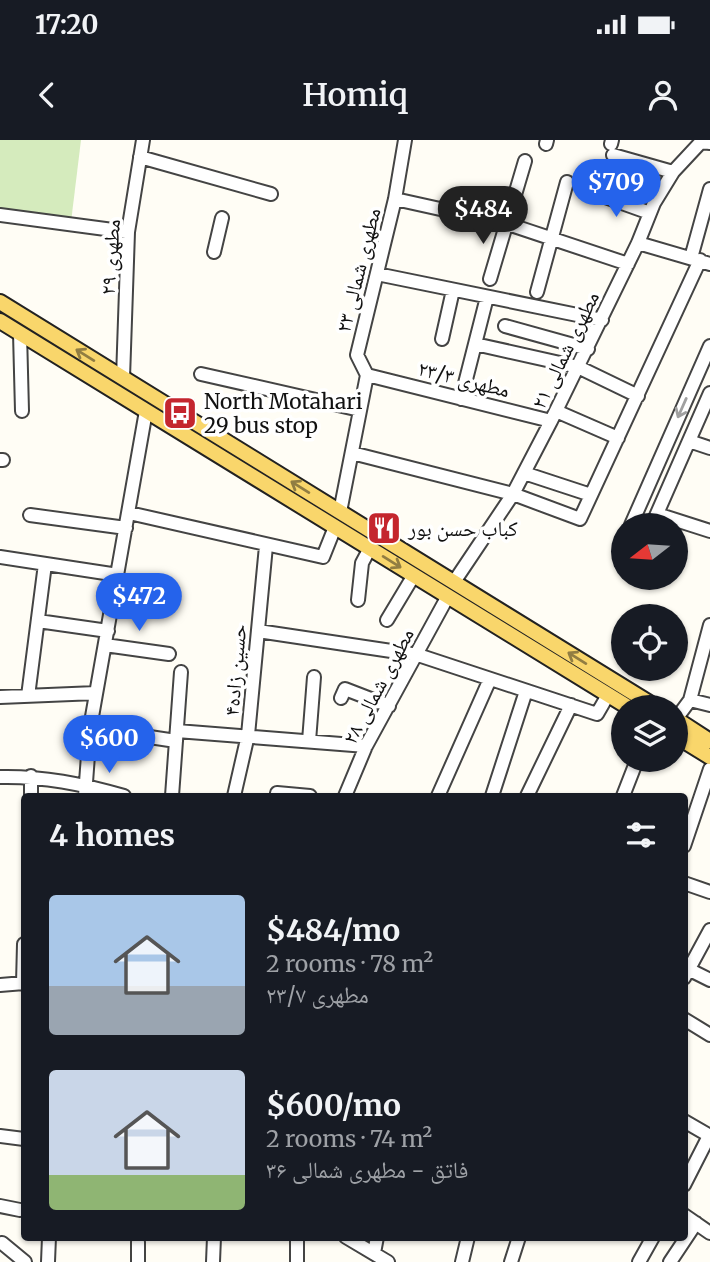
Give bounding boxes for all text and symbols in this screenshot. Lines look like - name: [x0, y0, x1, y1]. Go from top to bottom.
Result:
- text: 17:20: [35, 8, 99, 41]
- text: Homiq: [302, 75, 408, 115]
- icon: back: [28, 76, 66, 114]
- icon: person: [644, 76, 682, 114]
- pin: $709: [575, 160, 657, 219]
- text: $709: [588, 167, 644, 196]
- pin: $484: [442, 186, 524, 246]
- text: $484: [454, 194, 512, 223]
- street label: مطهری شمالی ۲۳: [329, 205, 387, 335]
- street label: مطهری ۲۹: [94, 218, 126, 296]
- street label: مطهری شمالی ۲۱: [525, 287, 605, 413]
- one-way arrow: [76, 347, 96, 361]
- street label: مطهری ۲۳/۳: [415, 355, 513, 403]
- place label: North Motahari 29 bus stop: [204, 388, 363, 439]
- bus stop icon: North Motahari 29 bus stop: [161, 394, 199, 432]
- one-way arrow: [675, 397, 688, 418]
- one-way arrow: [290, 480, 310, 494]
- restaurant icon: كباب حسن بور: [365, 509, 403, 547]
- north arrow: [611, 513, 688, 590]
- map controls: [611, 513, 688, 772]
- place label: كباب حسن بور: [407, 515, 518, 542]
- one-way arrow: [382, 554, 401, 569]
- pin: $472: [98, 574, 180, 633]
- text: $472: [112, 581, 166, 610]
- button: locate: [611, 604, 688, 681]
- street label: حسین زاده۴: [218, 623, 252, 717]
- street label: مطهری شمالی ۲۸: [336, 623, 420, 749]
- one-way arrow: [567, 651, 587, 665]
- button: layers: [611, 695, 688, 772]
- pin: $600: [68, 716, 150, 775]
- text: $600: [79, 723, 139, 752]
- text: 4 homes: [49, 816, 175, 854]
- icon: filters: [622, 816, 660, 854]
- text: $484/mo: [266, 911, 400, 949]
- icon: home: [105, 923, 189, 1007]
- text: 2 rooms · 78 m²: [266, 949, 433, 978]
- text: مطهری ۲۳/۷: [266, 980, 369, 1009]
- text: $600/mo: [266, 1086, 401, 1124]
- icon: home: [105, 1098, 189, 1182]
- text: 2 rooms · 74 m²: [266, 1124, 432, 1153]
- text: فاتق - مطهری شمالی ۳۶: [266, 1155, 468, 1184]

